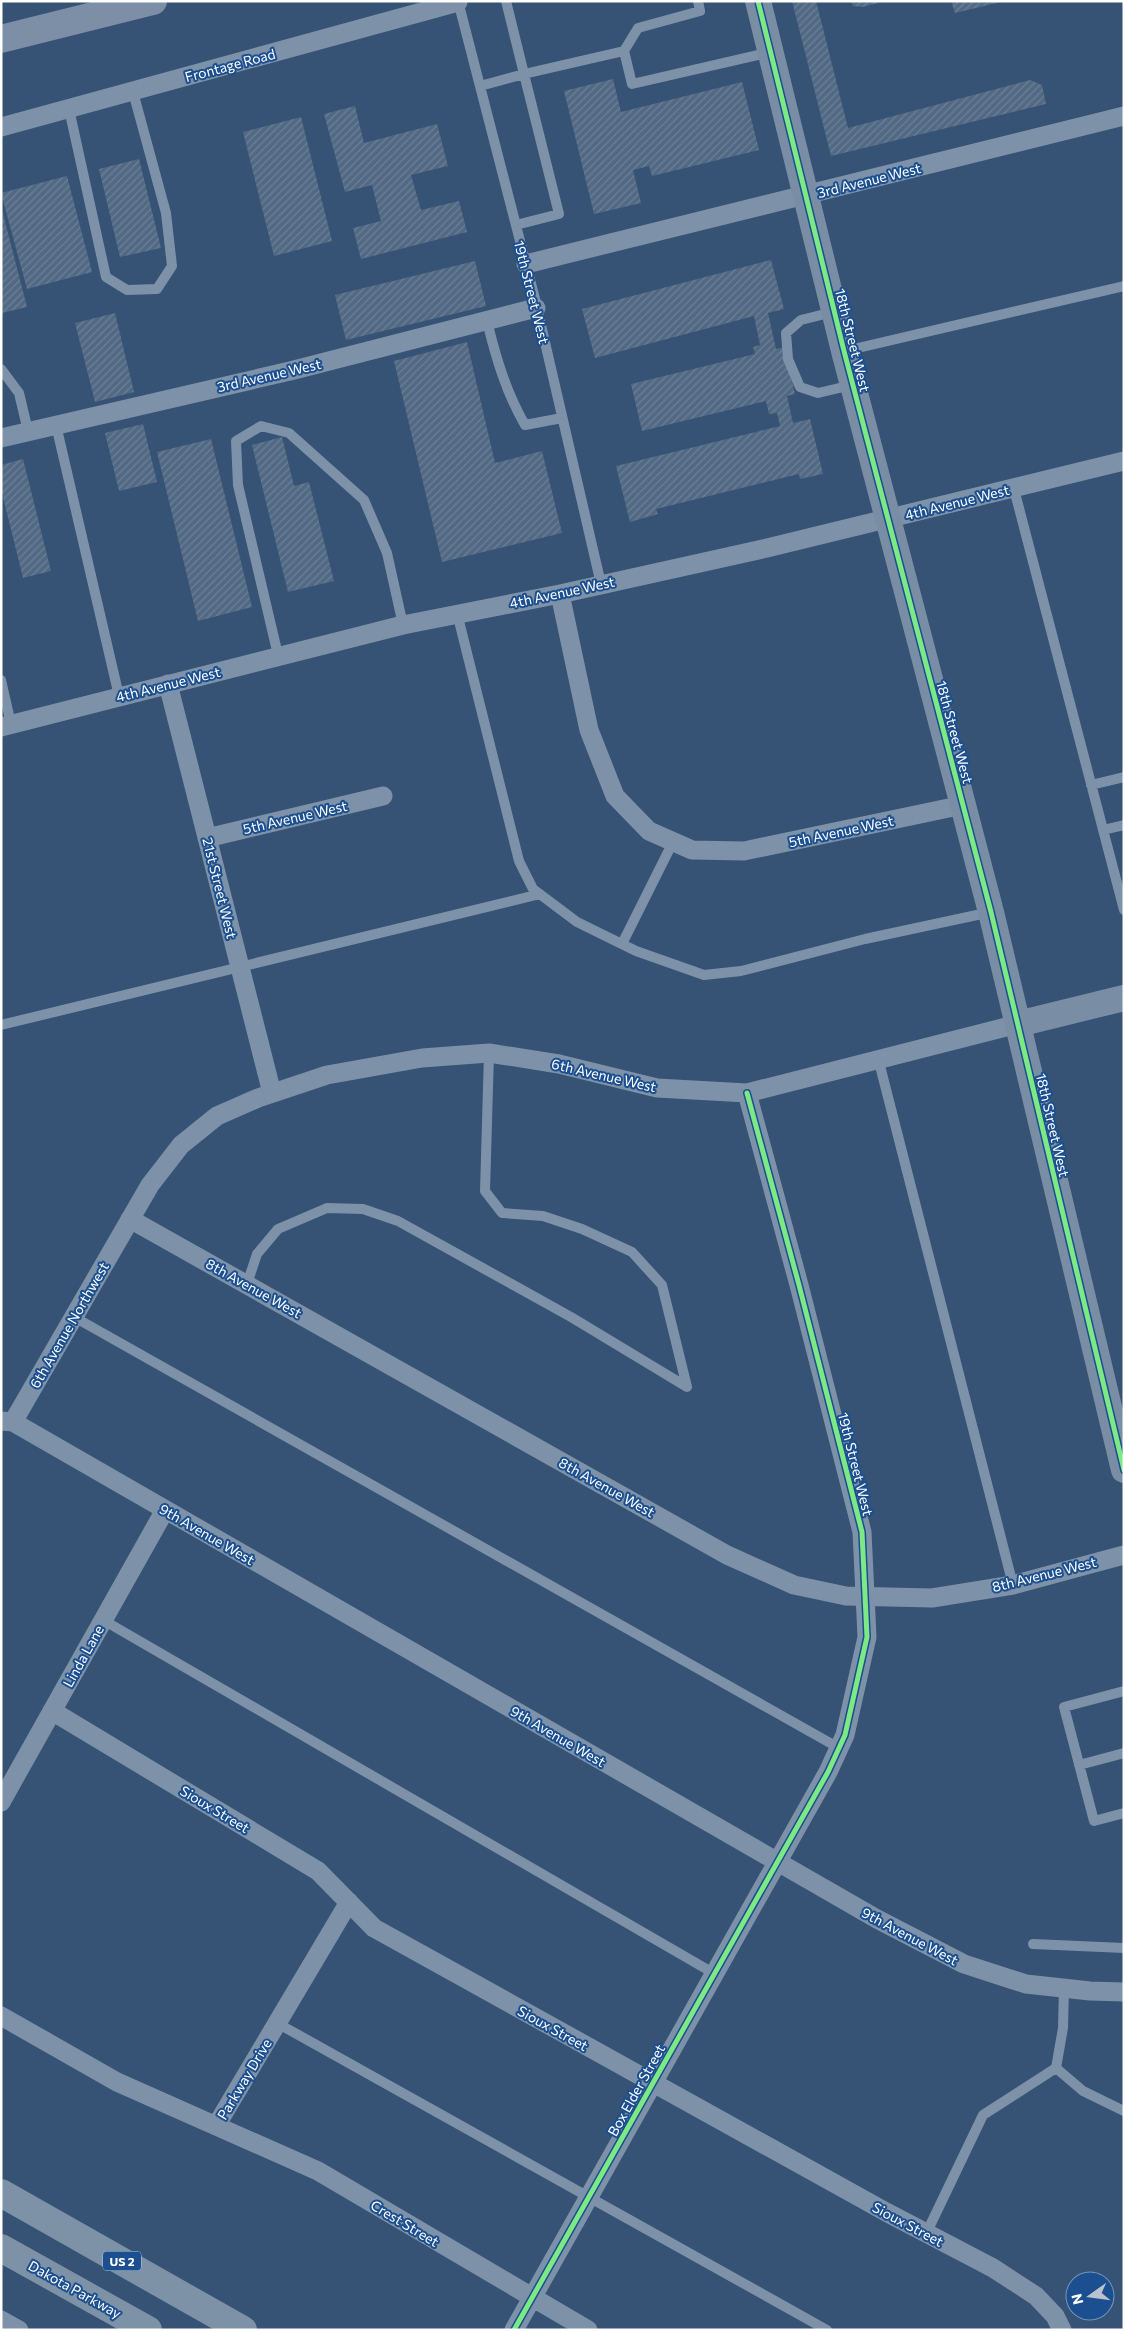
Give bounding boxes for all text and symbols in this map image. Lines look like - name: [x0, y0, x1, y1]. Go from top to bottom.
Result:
- street label: Frontage Road: [183, 45, 277, 85]
- street label: 3rd Avenue West: [815, 159, 923, 201]
- street label: 19th Street West: [511, 239, 553, 346]
- street label: 18th Street West: [832, 287, 874, 394]
- street label: 3rd Avenue West: [215, 355, 323, 395]
- street label: 4th Avenue West: [903, 481, 1011, 523]
- street label: 4th Avenue West: [508, 573, 616, 611]
- street label: 4th Avenue West: [114, 663, 222, 705]
- street label: 18th Street West: [933, 679, 977, 786]
- street label: 5th Avenue West: [241, 797, 349, 837]
- street label: 5th Avenue West: [787, 812, 895, 850]
- street label: 21st Street West: [199, 836, 241, 941]
- street label: 6th Avenue West: [550, 1055, 658, 1095]
- street label: 18th Street West: [1033, 1071, 1073, 1179]
- street label: 8th Avenue West: [203, 1255, 305, 1322]
- street label: 6th Avenue Northwest: [26, 1259, 112, 1391]
- street label: 19th Street West: [835, 1411, 877, 1518]
- street label: 8th Avenue West: [556, 1454, 658, 1521]
- street label: 9th Avenue West: [156, 1500, 258, 1568]
- street label: 8th Avenue West: [990, 1553, 1098, 1595]
- street label: Linda Lane: [59, 1622, 107, 1690]
- street label: 9th Avenue West: [507, 1702, 609, 1770]
- street label: Sioux Street: [177, 1782, 253, 1836]
- street label: 9th Avenue West: [859, 1903, 961, 1969]
- street label: Sioux Street: [515, 2002, 591, 2054]
- street label: Parkway Drive: [213, 2036, 275, 2122]
- street label: Box Elder Street: [604, 2041, 668, 2139]
- street label: Crest Street: [368, 2196, 442, 2250]
- street label: Sioux Street: [870, 2198, 947, 2250]
- road number: US 2: [103, 2252, 141, 2270]
- street label: Dakota Parkway: [26, 2256, 124, 2322]
- north arrow: [1065, 2271, 1115, 2321]
- text: N: [1067, 2292, 1086, 2306]

